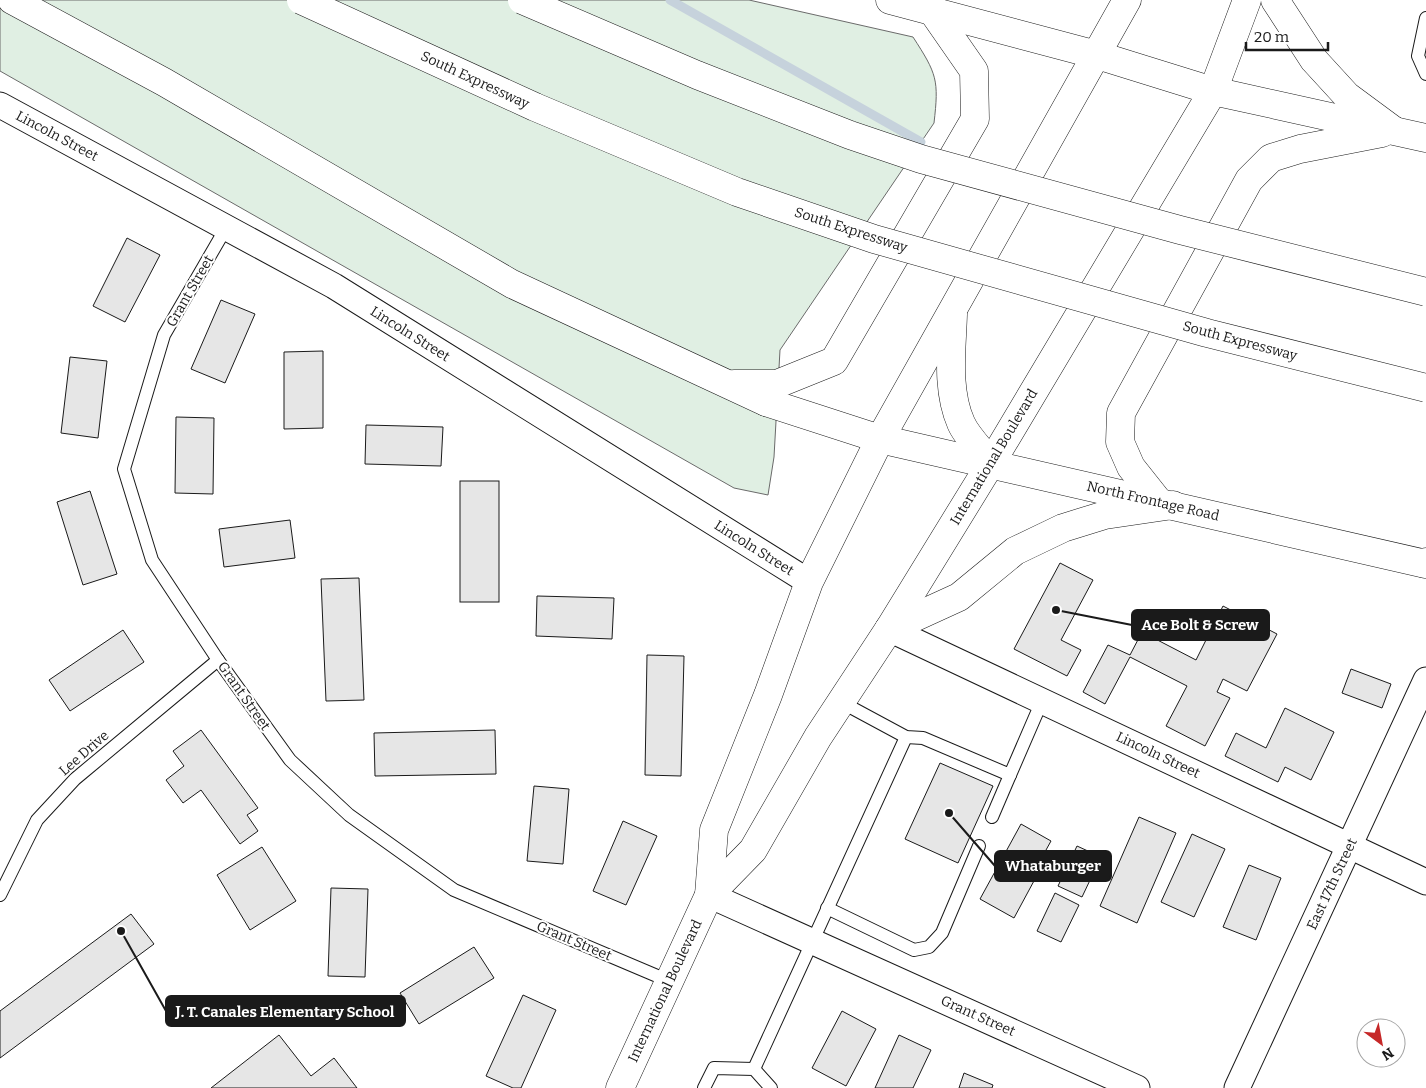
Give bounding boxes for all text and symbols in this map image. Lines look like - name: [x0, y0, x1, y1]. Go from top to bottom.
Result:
- scale bar: [1246, 20, 1328, 52]
- text: 20 m: [1254, 28, 1290, 46]
- street label: South Expressway: [418, 47, 533, 113]
- street label: Lincoln Street: [13, 107, 101, 165]
- street label: South Expressway: [792, 204, 910, 256]
- street label: Grant Street: [163, 252, 217, 330]
- street label: Lincoln Street: [367, 303, 453, 365]
- street label: South Expressway: [1181, 318, 1300, 365]
- street label: International Boulevard: [947, 386, 1041, 528]
- street label: North Frontage Road: [1085, 477, 1221, 525]
- street label: Lincoln Street: [711, 517, 797, 579]
- callout: Ace Bolt & Screw: [1132, 610, 1269, 640]
- text: Ace Bolt & Screw: [1141, 616, 1259, 634]
- street label: Grant Street: [214, 658, 274, 734]
- street label: Lee Drive: [56, 727, 112, 779]
- street label: Lincoln Street: [1113, 728, 1203, 782]
- street label: East 17th Street: [1303, 835, 1361, 933]
- callout: Whataburger: [995, 851, 1111, 881]
- text: Whataburger: [1005, 857, 1101, 875]
- street label: International Boulevard: [624, 917, 706, 1065]
- street label: Grant Street: [534, 918, 614, 964]
- street label: Grant Street: [938, 992, 1018, 1040]
- callout: J. T. Canales Elementary School: [166, 996, 405, 1026]
- text: J. T. Canales Elementary School: [175, 1003, 395, 1021]
- north arrow: [1356, 1018, 1406, 1068]
- text: N: [1378, 1044, 1397, 1064]

